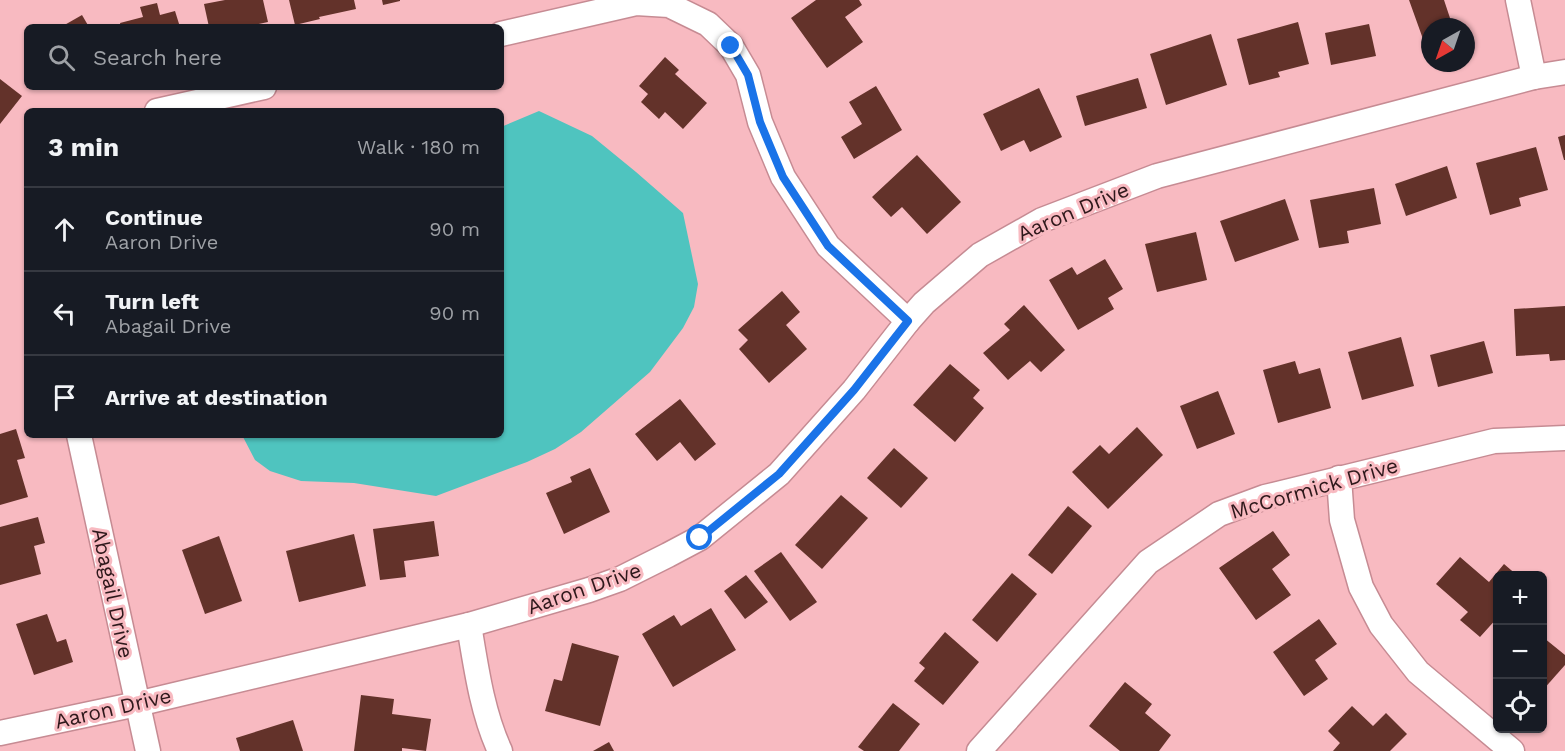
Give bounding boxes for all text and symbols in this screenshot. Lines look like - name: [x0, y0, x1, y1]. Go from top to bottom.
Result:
- north arrow: [1421, 18, 1475, 72]
- search box: [24, 24, 504, 90]
- route end: [717, 32, 743, 58]
- icon: search: [45, 41, 78, 74]
- text: Search here: [93, 45, 222, 70]
- text: 3 min: [48, 132, 119, 162]
- text: Walk · 180 m: [357, 135, 480, 159]
- street label: Aaron Drive: [1013, 176, 1133, 246]
- text: Continue: [105, 205, 203, 230]
- icon: ahead: [48, 213, 81, 246]
- text: 90 m: [429, 217, 480, 241]
- text: Aaron Drive: [105, 230, 218, 254]
- text: Turn left: [105, 289, 199, 314]
- icon: left: [48, 297, 81, 330]
- text: 90 m: [429, 301, 480, 325]
- text: Abagail Drive: [105, 314, 231, 338]
- icon: arrive: [48, 381, 81, 414]
- text: Arrive at destination: [105, 385, 328, 410]
- street label: McCormick Drive: [1227, 452, 1401, 524]
- route start: [686, 524, 712, 550]
- street label: Abagail Drive: [87, 526, 139, 660]
- street label: Aaron Drive: [524, 557, 644, 619]
- map controls: [1493, 571, 1547, 733]
- button: +: [1493, 571, 1547, 625]
- button: −: [1493, 625, 1547, 679]
- button: locate: [1493, 679, 1547, 733]
- street label: Aaron Drive: [52, 682, 174, 734]

